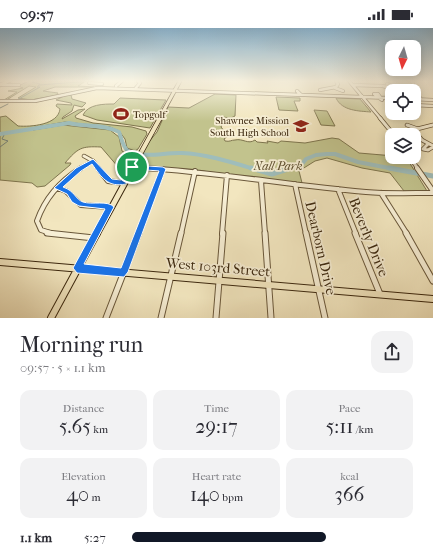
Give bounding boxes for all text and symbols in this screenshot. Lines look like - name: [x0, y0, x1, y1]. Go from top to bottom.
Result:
- text: 09:57: [20, 5, 54, 23]
- north arrow: [385, 40, 421, 76]
- map controls: [385, 40, 421, 164]
- button: locate: [385, 84, 421, 120]
- sports icon: Topgolf: [112, 105, 130, 123]
- place label: Topgolf: [133, 109, 168, 121]
- place label: Shawnee Mission South High School: [210, 115, 289, 139]
- school or university icon: Shawnee Mission South High School: [292, 117, 310, 135]
- button: layers: [385, 128, 421, 164]
- pin: [115, 150, 149, 184]
- icon: arrive: [121, 156, 143, 178]
- park label: Nall Park: [253, 159, 302, 173]
- street label: Beverly Drive: [345, 195, 392, 279]
- street label: Dearborn Drive: [301, 200, 340, 297]
- street label: West 103rd Street: [164, 254, 271, 281]
- button: share: [371, 331, 413, 373]
- text: Morning run: [20, 332, 143, 358]
- text: 09:57 · 5 × 1.1 km: [20, 360, 106, 375]
- text: Distance: [63, 402, 104, 415]
- text: Time: [204, 402, 229, 415]
- text: Pace: [339, 402, 360, 415]
- text: 5.65: [59, 415, 91, 438]
- text: 29:17: [195, 415, 238, 438]
- text: 5:11: [326, 415, 353, 438]
- text: km: [91, 423, 108, 436]
- text: /km: [353, 423, 373, 436]
- text: Elevation: [61, 470, 106, 483]
- text: Heart rate: [192, 470, 241, 483]
- text: kcal: [340, 470, 359, 483]
- text: 40: [66, 483, 89, 506]
- text: 140: [190, 483, 220, 506]
- text: 366: [335, 483, 364, 506]
- text: m: [89, 491, 101, 504]
- text: bpm: [220, 491, 243, 504]
- text: 1.1 km: [20, 530, 52, 545]
- text: 5:27: [84, 530, 106, 545]

